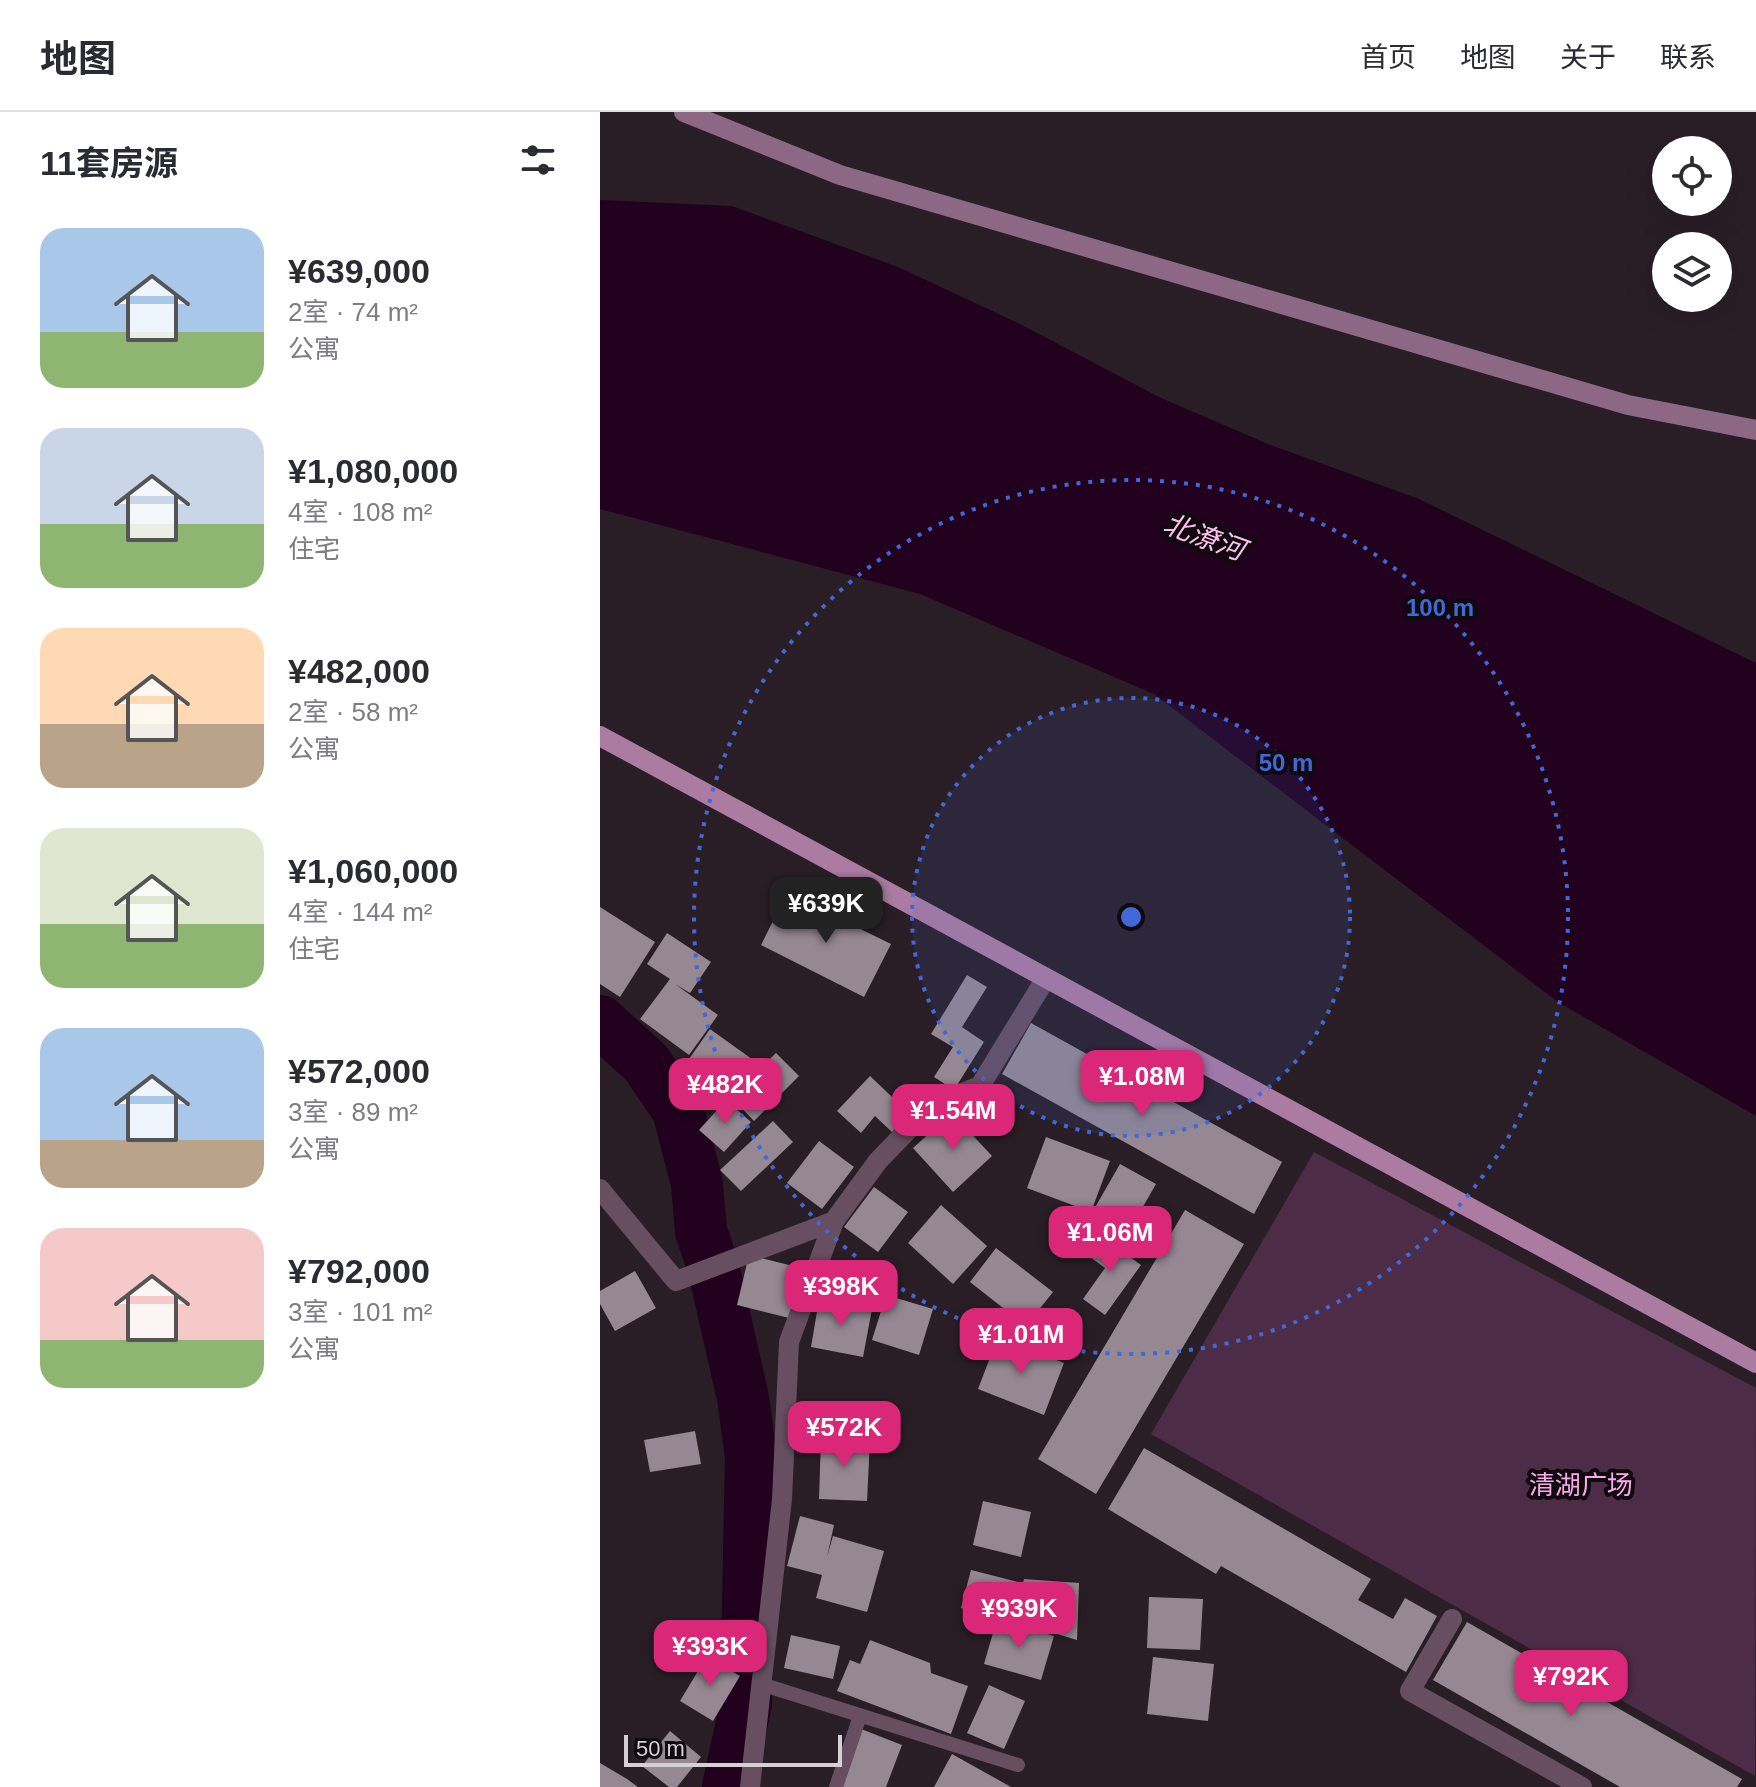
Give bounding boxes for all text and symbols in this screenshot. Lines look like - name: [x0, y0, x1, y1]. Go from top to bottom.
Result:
- text: 地图: [40, 38, 116, 80]
- text: 首页: [1360, 42, 1416, 73]
- text: 地图: [1460, 42, 1516, 73]
- text: 关于: [1560, 42, 1616, 73]
- text: 联系: [1660, 42, 1716, 73]
- map controls: [1652, 136, 1732, 312]
- button: locate: [1652, 136, 1732, 216]
- icon: filters: [516, 138, 560, 182]
- text: 11套房源: [40, 144, 178, 182]
- button: layers: [1652, 232, 1732, 312]
- text: ¥639,000: [288, 252, 430, 290]
- icon: home: [104, 260, 200, 356]
- text: 2室 · 74 m²: [288, 297, 418, 327]
- text: 公寓: [288, 334, 340, 364]
- text: ¥1,080,000: [288, 452, 458, 490]
- icon: home: [104, 460, 200, 556]
- text: 4室 · 108 m²: [288, 497, 433, 527]
- water label: 北潦河: [1159, 508, 1253, 568]
- text: 住宅: [288, 534, 340, 564]
- text: 100 m: [1406, 594, 1474, 621]
- text: ¥482,000: [288, 652, 430, 690]
- icon: home: [104, 660, 200, 756]
- text: 2室 · 58 m²: [288, 697, 418, 727]
- text: 公寓: [288, 734, 340, 764]
- text: 50 m: [1259, 749, 1313, 776]
- text: ¥1,060,000: [288, 852, 458, 890]
- icon: home: [104, 860, 200, 956]
- pin: ¥639K: [770, 877, 882, 945]
- text: ¥639K: [788, 888, 864, 918]
- text: 4室 · 144 m²: [288, 897, 433, 927]
- centre of rings: [1117, 903, 1145, 931]
- text: 住宅: [288, 934, 340, 964]
- pin: ¥1.08M: [1077, 1050, 1207, 1118]
- text: ¥572,000: [288, 1052, 430, 1090]
- pin: ¥482K: [669, 1058, 781, 1126]
- icon: home: [104, 1060, 200, 1156]
- text: ¥1.08M: [1099, 1061, 1185, 1091]
- text: ¥482K: [687, 1069, 763, 1099]
- pin: ¥1.54M: [888, 1084, 1018, 1152]
- text: ¥1.54M: [910, 1095, 996, 1125]
- text: 3室 · 89 m²: [288, 1097, 418, 1127]
- text: 公寓: [288, 1134, 340, 1164]
- pin: ¥1.06M: [1045, 1206, 1175, 1274]
- text: ¥1.06M: [1067, 1217, 1153, 1247]
- text: ¥792,000: [288, 1252, 430, 1290]
- icon: home: [104, 1260, 200, 1356]
- pin: ¥398K: [785, 1260, 897, 1328]
- text: ¥398K: [803, 1271, 879, 1301]
- text: 3室 · 101 m²: [288, 1297, 433, 1327]
- pin: ¥1.01M: [956, 1308, 1086, 1376]
- text: ¥1.01M: [978, 1319, 1064, 1349]
- text: 公寓: [288, 1334, 340, 1364]
- pin: ¥572K: [788, 1401, 900, 1469]
- text: ¥572K: [806, 1412, 882, 1442]
- park label: 清湖广场: [1529, 1470, 1633, 1500]
- pin: ¥939K: [963, 1582, 1075, 1650]
- text: ¥939K: [981, 1593, 1057, 1623]
- pin: ¥393K: [654, 1620, 766, 1688]
- text: ¥393K: [672, 1631, 748, 1661]
- pin: ¥792K: [1515, 1650, 1627, 1718]
- text: ¥792K: [1533, 1661, 1609, 1691]
- scale bar: [624, 1731, 842, 1767]
- text: 50 m: [636, 1736, 685, 1761]

